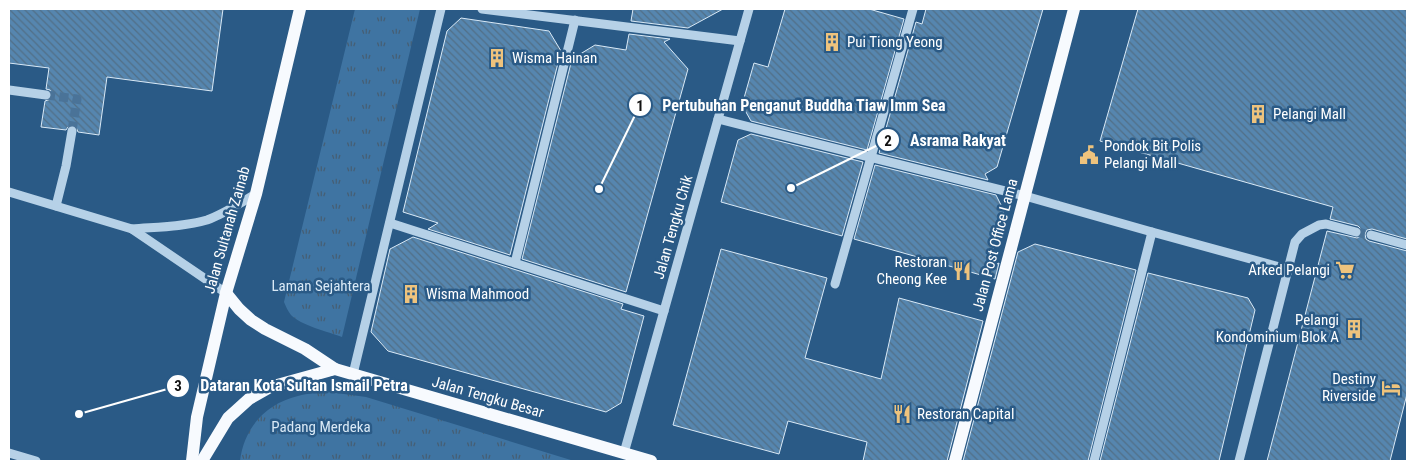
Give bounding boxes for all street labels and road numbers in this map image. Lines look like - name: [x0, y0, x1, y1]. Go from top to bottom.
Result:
- street label: Jalan Sultanah Zainab: [200, 164, 254, 296]
- street label: Jalan Tengku Chik: [650, 173, 697, 281]
- street label: Jalan Post Office Lama: [969, 177, 1021, 313]
- street label: Jalan Tengku Besar: [430, 372, 546, 422]

